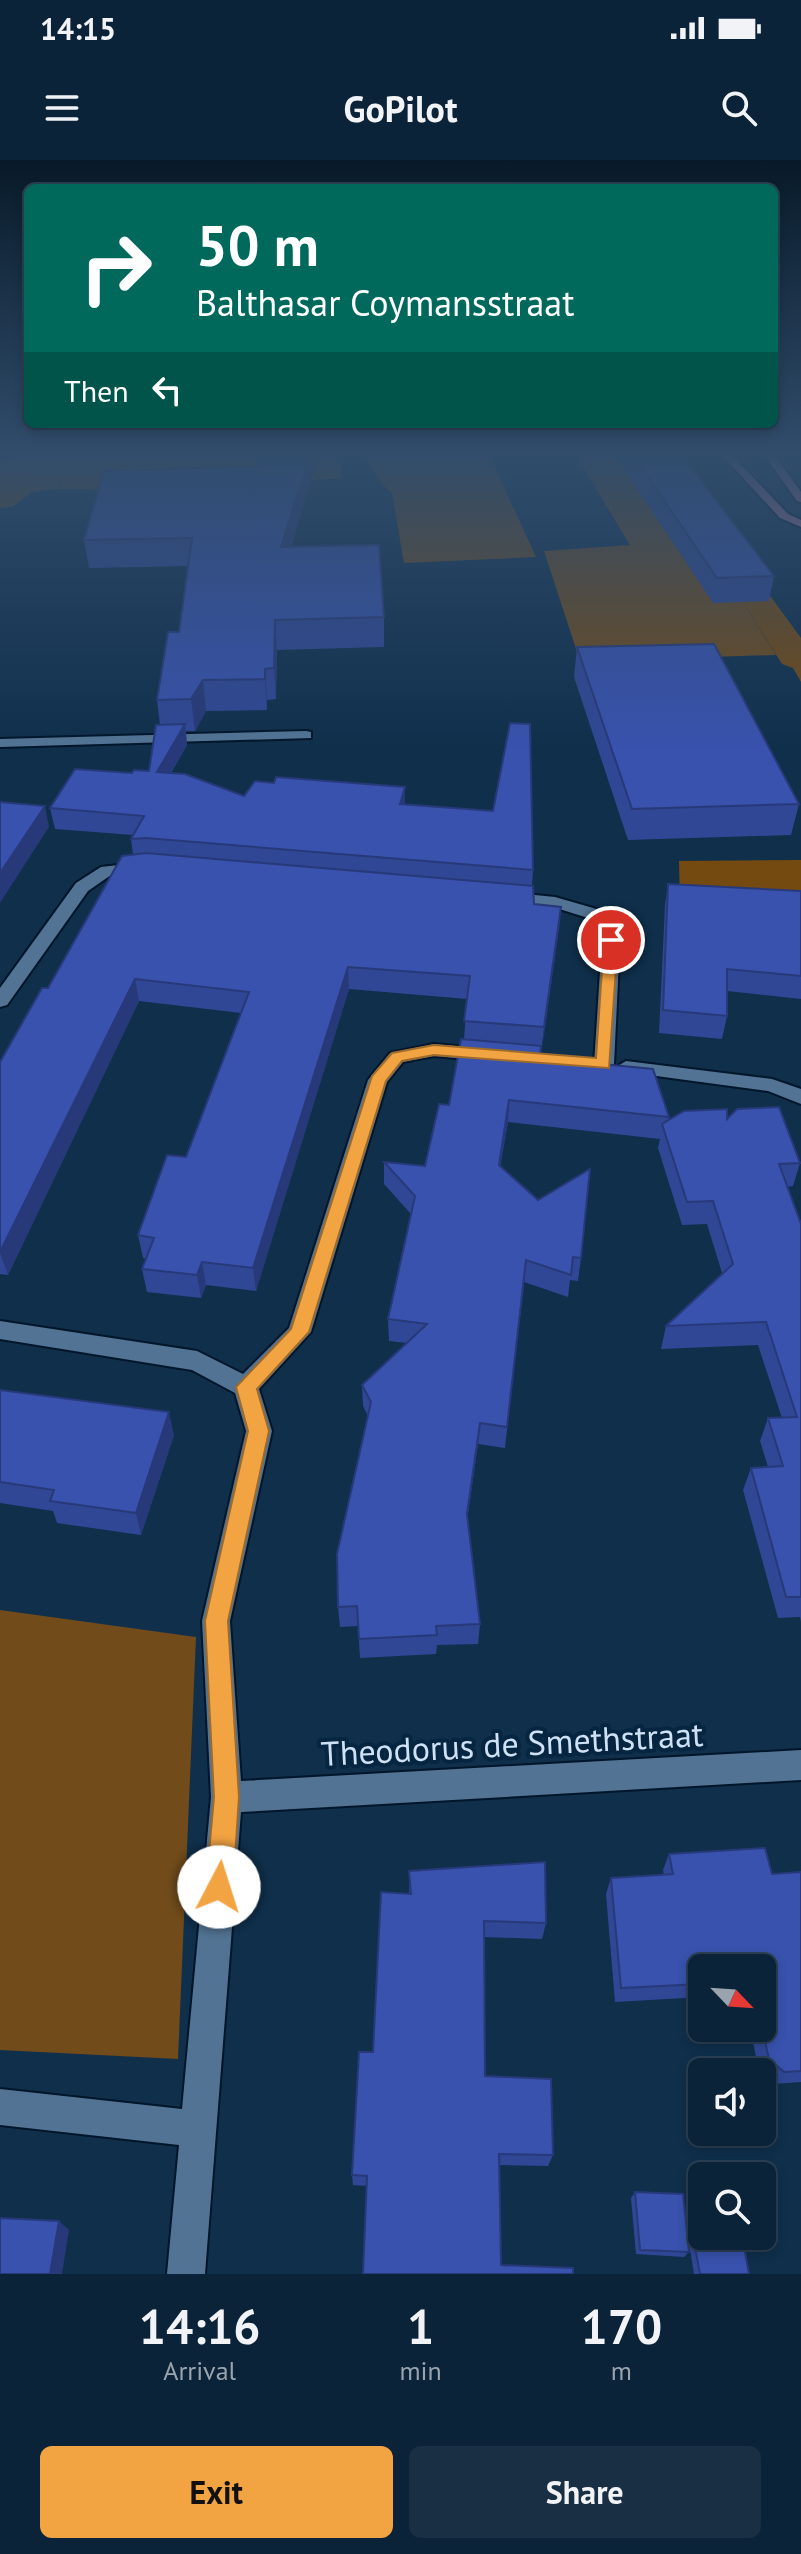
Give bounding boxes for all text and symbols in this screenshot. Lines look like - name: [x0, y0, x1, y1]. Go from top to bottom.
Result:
- text: 14:15: [40, 9, 116, 48]
- text: GoPilot: [343, 85, 458, 132]
- icon: menu: [40, 86, 84, 130]
- icon: search: [717, 86, 761, 130]
- text: 50 m: [196, 209, 319, 281]
- icon: right: [64, 216, 168, 320]
- text: Balthasar Coymansstraat: [196, 279, 574, 326]
- icon: left: [145, 368, 189, 412]
- text: Then: [64, 371, 129, 410]
- pin: [577, 906, 645, 974]
- icon: arrive: [589, 918, 633, 962]
- street label: Theodorus de Smethstraat: [320, 1711, 705, 1775]
- position arrow: [177, 1845, 261, 1929]
- north arrow: [688, 1954, 776, 2042]
- map controls: [688, 1954, 776, 2250]
- button: sound: [688, 2058, 776, 2146]
- button: search: [688, 2162, 776, 2250]
- text: 14:16: [139, 2295, 261, 2357]
- text: 1: [407, 2295, 434, 2357]
- text: 170: [581, 2295, 662, 2357]
- text: Arrival: [163, 2354, 236, 2387]
- text: min: [399, 2354, 442, 2387]
- text: m: [611, 2354, 632, 2387]
- button: Exit: [40, 2446, 393, 2538]
- button: Share: [409, 2446, 761, 2538]

